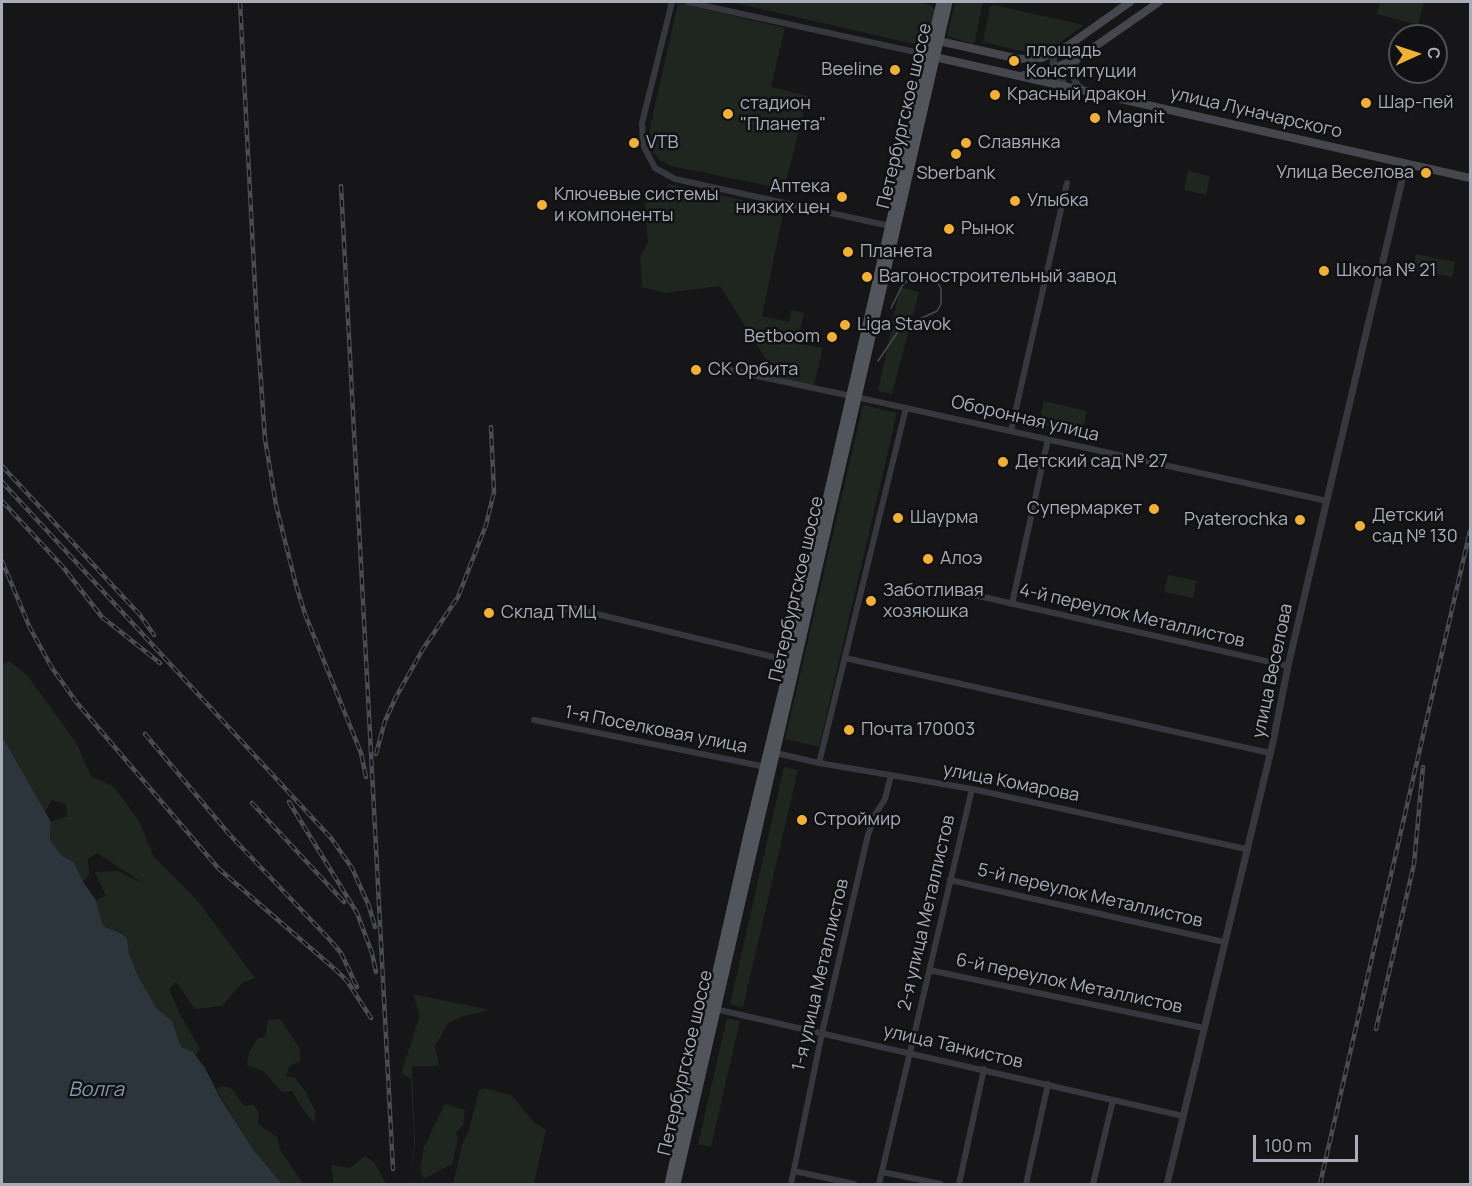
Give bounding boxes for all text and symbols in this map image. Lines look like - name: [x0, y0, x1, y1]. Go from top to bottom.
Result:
- street label: Петербургское шоссе: [873, 21, 937, 211]
- north arrow: [1388, 24, 1448, 84]
- place label: площадь Конституции: [1026, 40, 1136, 82]
- text: С: [1423, 47, 1445, 60]
- marker: площадь Конституции: [1007, 54, 1021, 68]
- place label: Beeline: [821, 59, 883, 81]
- marker: Beeline: [888, 63, 902, 77]
- street label: улица Луначарского: [1168, 83, 1344, 143]
- place label: Красный дракон: [1007, 84, 1146, 106]
- marker: Красный дракон: [988, 88, 1002, 102]
- place label: Шар-пей: [1378, 92, 1454, 114]
- place label: стадион "Планета": [740, 93, 826, 136]
- marker: Шар-пей: [1359, 96, 1373, 110]
- marker: стадион "Планета": [721, 107, 735, 121]
- place label: Magnit: [1107, 107, 1165, 129]
- marker: Magnit: [1088, 111, 1102, 125]
- place label: VTB: [646, 132, 679, 154]
- place label: Славянка: [978, 132, 1060, 154]
- marker: VTB: [627, 136, 641, 150]
- marker: Славянка: [959, 136, 973, 150]
- marker: Sberbank: [949, 147, 963, 161]
- place label: Улица Веселова: [1276, 162, 1414, 184]
- place label: Sberbank: [916, 163, 996, 185]
- marker: Улица Веселова: [1419, 166, 1433, 180]
- place label: Аптека низких цен: [735, 176, 830, 219]
- place label: Ключевые системы и компоненты: [554, 184, 718, 226]
- marker: Аптека низких цен: [835, 190, 849, 204]
- place label: Улыбка: [1027, 190, 1089, 212]
- marker: Улыбка: [1008, 194, 1022, 208]
- marker: Ключевые системы и компоненты: [535, 198, 549, 212]
- place label: Рынок: [961, 218, 1014, 240]
- marker: Рынок: [942, 222, 956, 236]
- place label: Планета: [860, 241, 933, 263]
- marker: Планета: [841, 245, 855, 259]
- place label: Школа № 21: [1336, 260, 1436, 282]
- marker: Школа № 21: [1317, 264, 1331, 278]
- place label: Вагоностроительный завод: [879, 266, 1117, 288]
- marker: Вагоностроительный завод: [860, 270, 874, 284]
- place label: Liga Stavok: [857, 314, 951, 336]
- marker: Liga Stavok: [838, 318, 852, 332]
- place label: Betboom: [744, 326, 820, 348]
- marker: Betboom: [825, 330, 839, 344]
- place label: СК Орбита: [708, 359, 798, 381]
- marker: СК Орбита: [689, 363, 703, 377]
- street label: Оборонная улица: [949, 391, 1101, 447]
- place label: Детский сад № 27: [1015, 451, 1168, 473]
- marker: Детский сад № 27: [996, 455, 1010, 469]
- street label: Петербургское шоссе: [765, 494, 829, 684]
- place label: Супермаркет: [1027, 498, 1142, 520]
- marker: Супермаркет: [1147, 502, 1161, 516]
- place label: Детский сад № 130: [1372, 505, 1458, 548]
- place label: Шаурма: [910, 507, 978, 529]
- place label: Pyaterochka: [1184, 509, 1288, 531]
- marker: Шаурма: [891, 511, 905, 525]
- marker: Pyaterochka: [1293, 513, 1307, 527]
- marker: Детский сад № 130: [1353, 519, 1367, 533]
- place label: Алоэ: [940, 548, 982, 570]
- marker: Алоэ: [921, 552, 935, 566]
- place label: Заботливая хозяюшка: [883, 580, 984, 622]
- street label: 4-й переулок Металлистов: [1017, 580, 1247, 652]
- marker: Заботливая хозяюшка: [864, 594, 878, 608]
- place label: Склад ТМЦ: [501, 602, 596, 624]
- street label: улица Веселова: [1248, 602, 1298, 740]
- marker: Склад ТМЦ: [482, 606, 496, 620]
- street label: 1-я Поселковая улица: [563, 702, 749, 758]
- place label: Почта 170003: [861, 719, 975, 741]
- marker: Почта 170003: [842, 723, 856, 737]
- street label: улица Комарова: [941, 759, 1081, 807]
- place label: Строймир: [814, 809, 901, 831]
- marker: Строймир: [795, 813, 809, 827]
- street label: 2-я улица Металлистов: [894, 813, 960, 1013]
- street label: 5-й переулок Металлистов: [975, 860, 1205, 932]
- street label: 1-я улица Металлистов: [788, 877, 854, 1073]
- street label: 6-й переулок Металлистов: [954, 949, 1184, 1019]
- street label: Петербургское шоссе: [654, 968, 718, 1158]
- street label: улица Танкистов: [881, 1020, 1025, 1074]
- water label: Волга: [68, 1078, 124, 1102]
- scale bar: [1256, 1123, 1361, 1161]
- text: 100 m: [1264, 1133, 1312, 1157]

